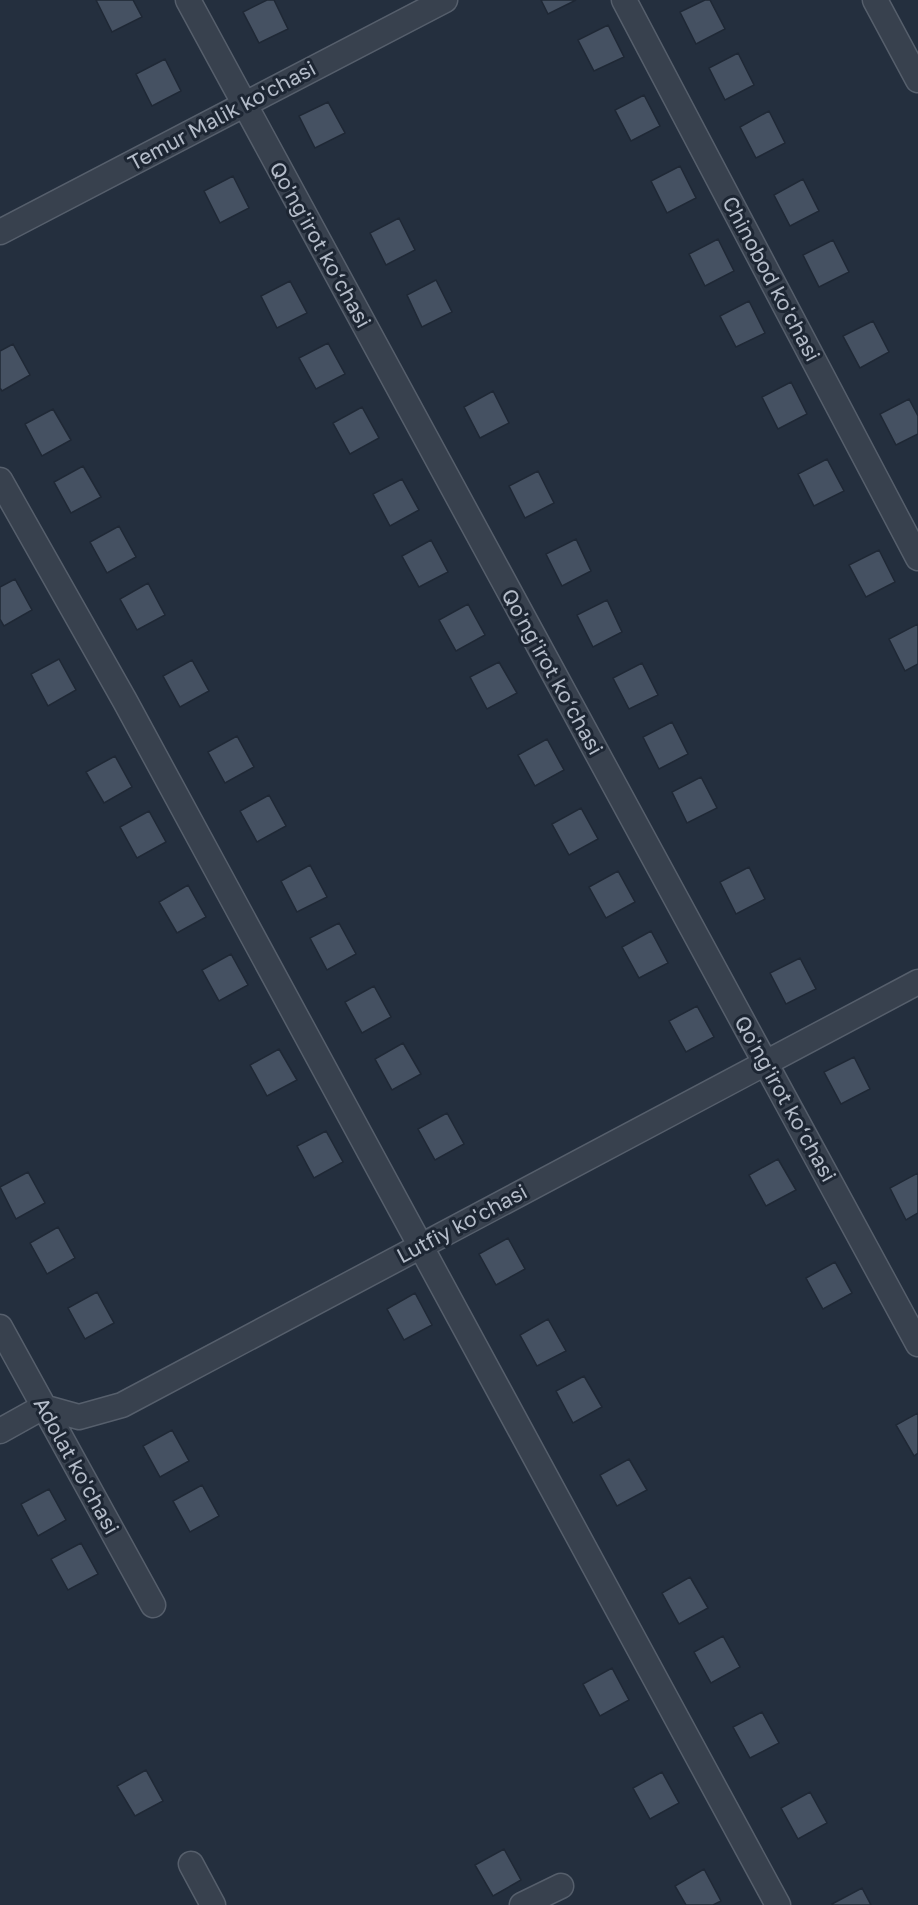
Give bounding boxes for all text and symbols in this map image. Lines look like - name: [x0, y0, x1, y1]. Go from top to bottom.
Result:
- street label: Temur Malik ko'chasi: [123, 55, 320, 176]
- street label: Qo'ng'irot ko‘chasi: [264, 157, 377, 332]
- street label: Chinobod ko'chasi: [717, 192, 826, 366]
- street label: Qo'ng'irot ko‘chasi: [496, 584, 609, 759]
- street label: Qo'ng'irot ko‘chasi: [729, 1011, 842, 1186]
- street label: Lutfiy ko'chasi: [392, 1178, 531, 1268]
- street label: Adolat ko'chasi: [29, 1392, 125, 1539]

